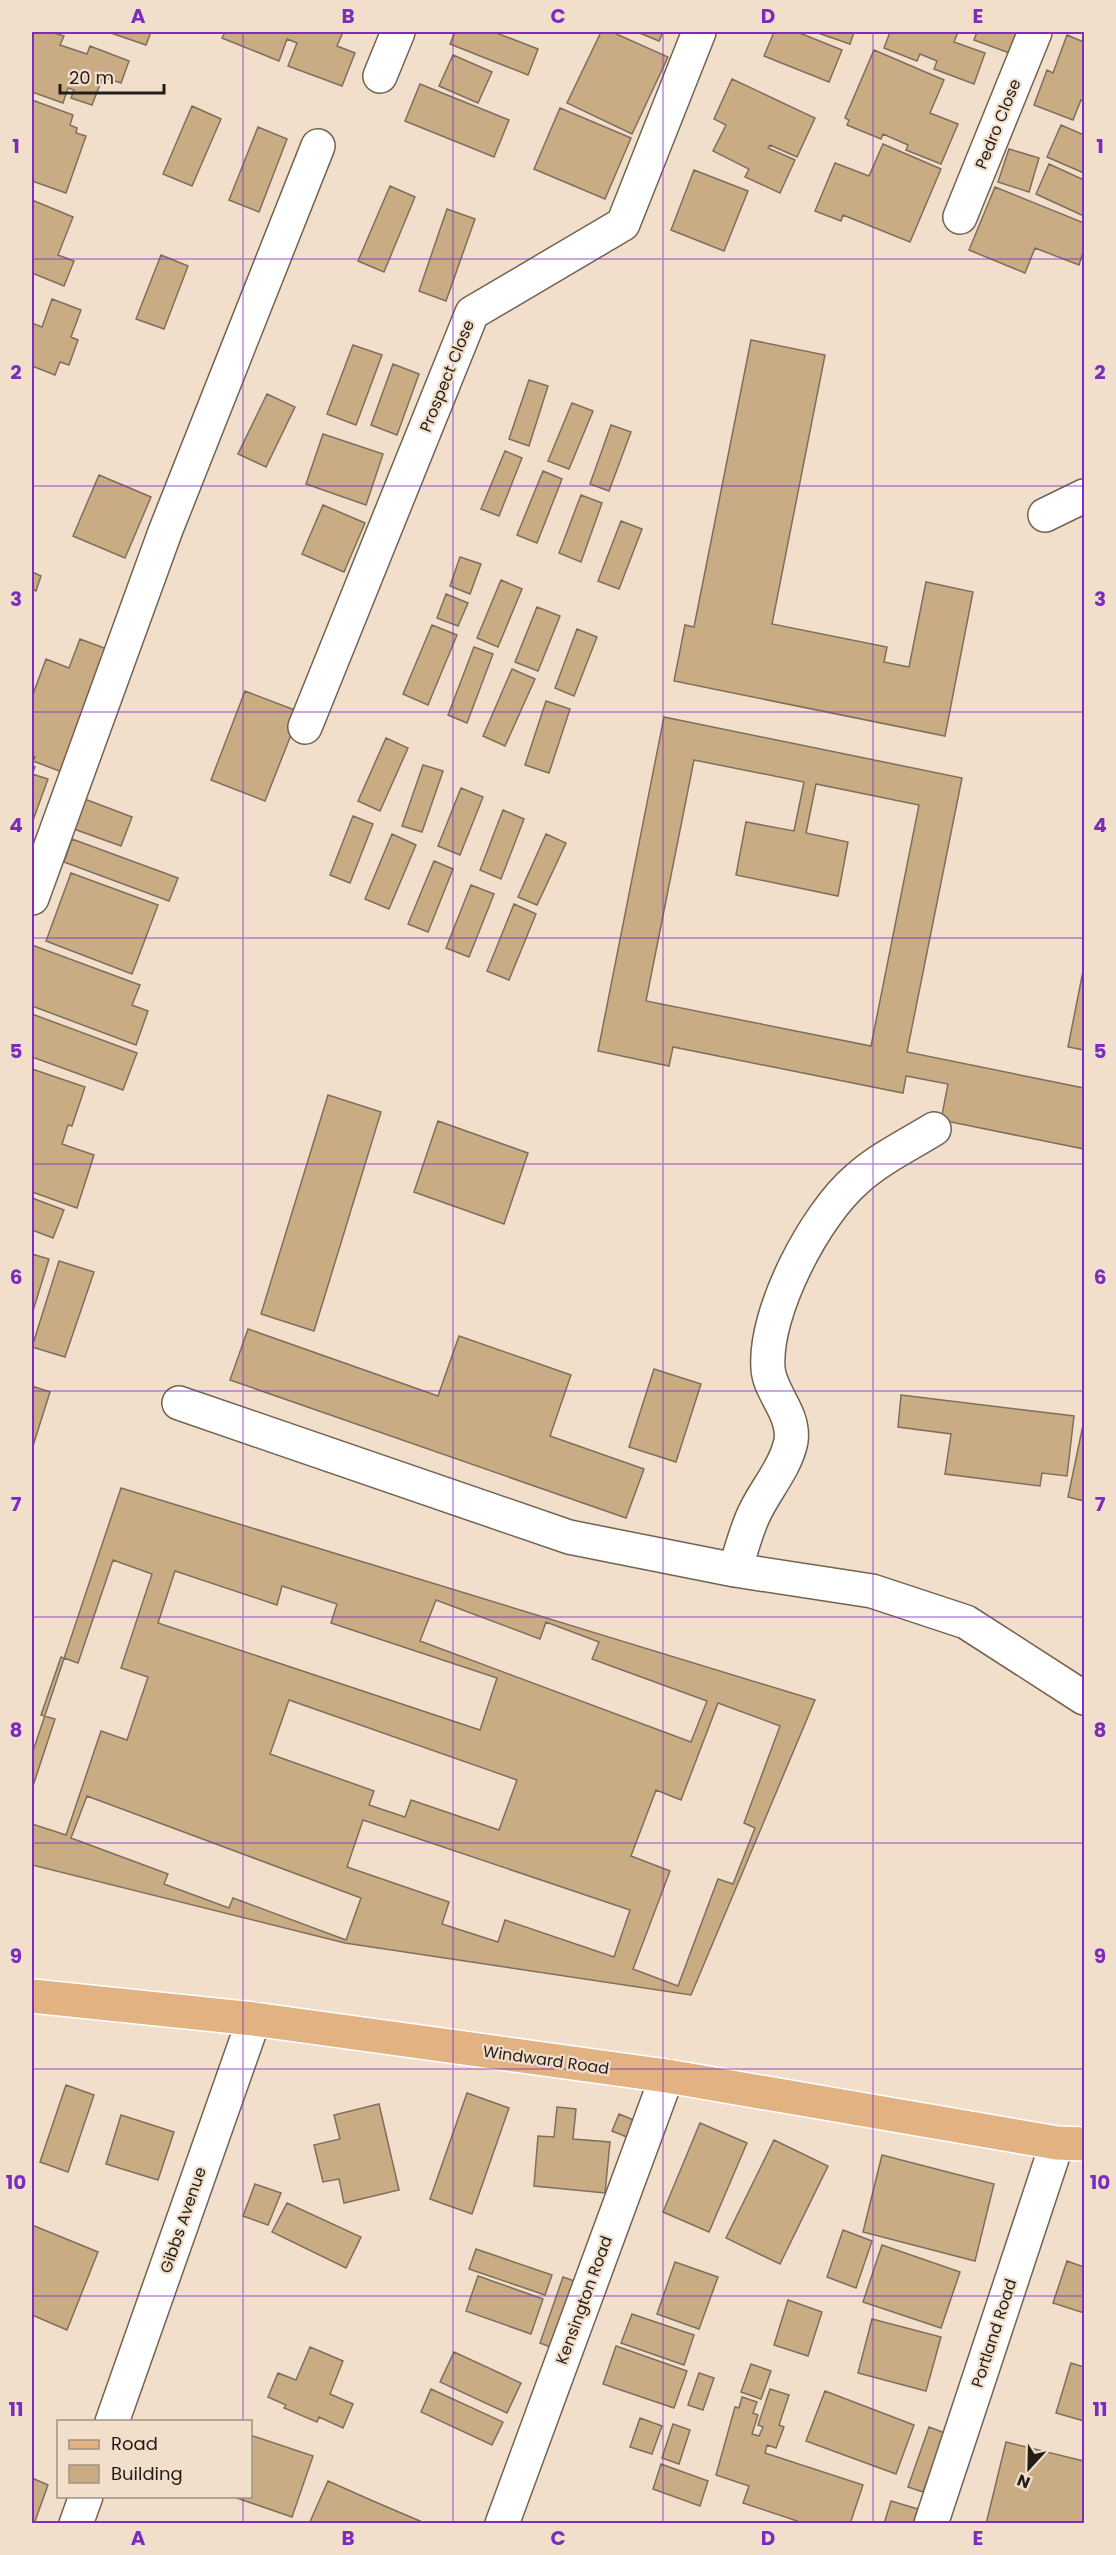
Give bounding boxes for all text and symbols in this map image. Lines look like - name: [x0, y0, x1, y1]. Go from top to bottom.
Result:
- text: A: [131, 2, 146, 30]
- text: B: [341, 2, 355, 30]
- text: C: [550, 2, 566, 30]
- text: D: [761, 2, 775, 30]
- text: E: [973, 2, 983, 30]
- scale bar: [60, 57, 164, 95]
- text: 20 m: [69, 65, 114, 90]
- street label: Pedro Close: [969, 75, 1027, 172]
- text: 1: [12, 132, 20, 160]
- text: 1: [1096, 132, 1104, 160]
- street label: Prospect Close: [414, 316, 480, 436]
- text: 2: [10, 358, 22, 386]
- text: 2: [1094, 358, 1106, 386]
- text: 3: [10, 585, 22, 613]
- text: 3: [1094, 585, 1106, 613]
- text: 4: [9, 811, 23, 839]
- text: 4: [1093, 811, 1107, 839]
- text: 5: [10, 1037, 23, 1065]
- text: 5: [1094, 1037, 1107, 1065]
- text: 6: [10, 1263, 22, 1291]
- text: 6: [1094, 1263, 1106, 1291]
- text: 7: [11, 1490, 22, 1518]
- text: 7: [1095, 1490, 1106, 1518]
- text: 8: [10, 1716, 22, 1744]
- text: 8: [1094, 1716, 1106, 1744]
- text: 9: [10, 1942, 22, 1970]
- text: 9: [1094, 1942, 1106, 1970]
- street label: Windward Road: [481, 2040, 611, 2080]
- street label: Gibbs Avenue: [154, 2164, 212, 2276]
- text: 10: [6, 2168, 26, 2196]
- text: 10: [1090, 2168, 1110, 2196]
- street label: Kensington Road: [550, 2233, 618, 2367]
- street label: Portland Road: [966, 2276, 1022, 2390]
- text: 11: [8, 2395, 24, 2423]
- text: 11: [1092, 2395, 1108, 2423]
- legend: [57, 2420, 252, 2498]
- text: Road: [111, 2431, 158, 2456]
- north arrow: [999, 2438, 1059, 2498]
- text: Building: [111, 2461, 183, 2486]
- text: N: [1014, 2469, 1033, 2494]
- text: A: [131, 2524, 146, 2552]
- text: B: [341, 2524, 355, 2552]
- text: C: [550, 2524, 566, 2552]
- text: D: [761, 2524, 775, 2552]
- text: E: [973, 2524, 983, 2552]

